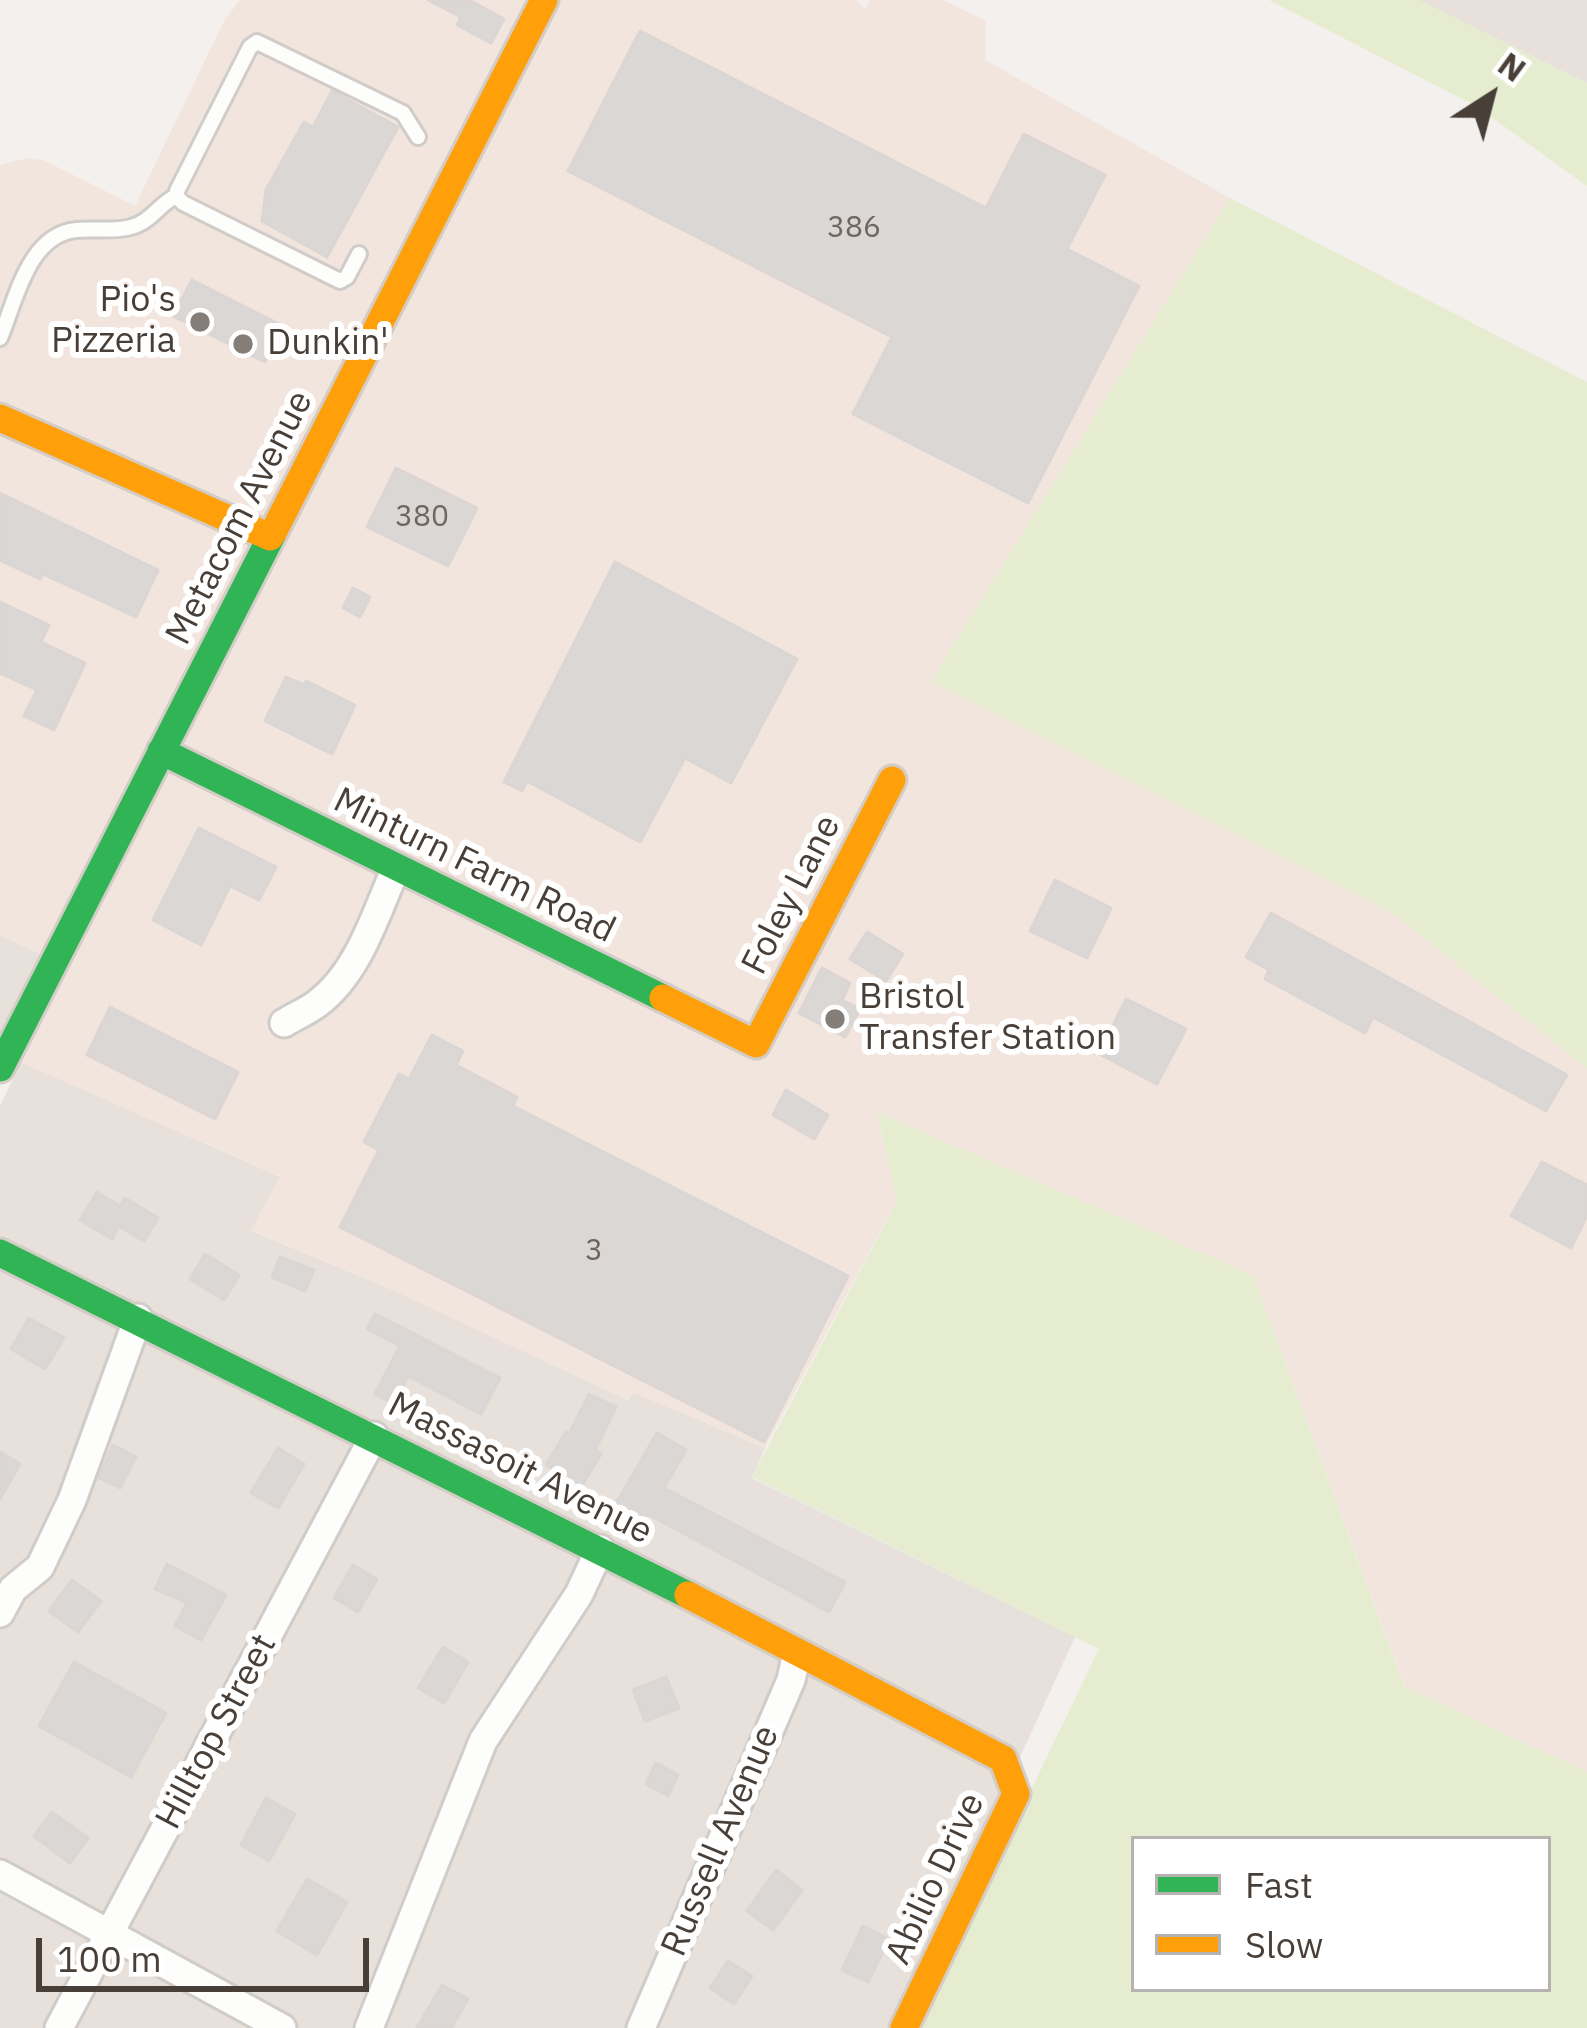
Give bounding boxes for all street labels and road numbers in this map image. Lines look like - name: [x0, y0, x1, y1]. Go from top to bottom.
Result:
- street label: Metacom Avenue: [157, 384, 323, 652]
- street label: Minturn Farm Road: [326, 779, 622, 953]
- street label: Foley Lane: [734, 808, 850, 982]
- street label: Massasoit Avenue: [381, 1384, 659, 1554]
- street label: Hilltop Street: [148, 1627, 286, 1837]
- street label: Russell Avenue: [653, 1719, 789, 1963]
- street label: Abilio Drive: [878, 1787, 994, 1971]

